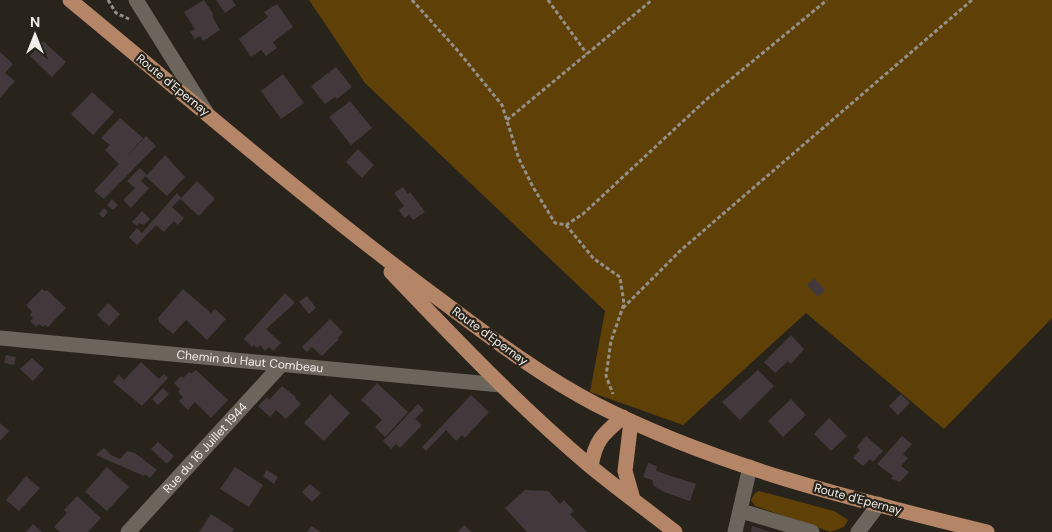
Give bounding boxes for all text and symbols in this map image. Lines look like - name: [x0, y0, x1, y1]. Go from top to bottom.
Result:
- north arrow: [10, 10, 60, 60]
- text: N: [30, 13, 40, 31]
- street label: Route d'Epernay: [133, 50, 213, 120]
- street label: Route d'Epernay: [449, 303, 531, 369]
- street label: Chemin du Haut Combeau: [176, 347, 324, 376]
- street label: Rue du 16 Juillet 1944: [159, 399, 251, 497]
- street label: Route d'Epernay: [812, 480, 904, 518]

